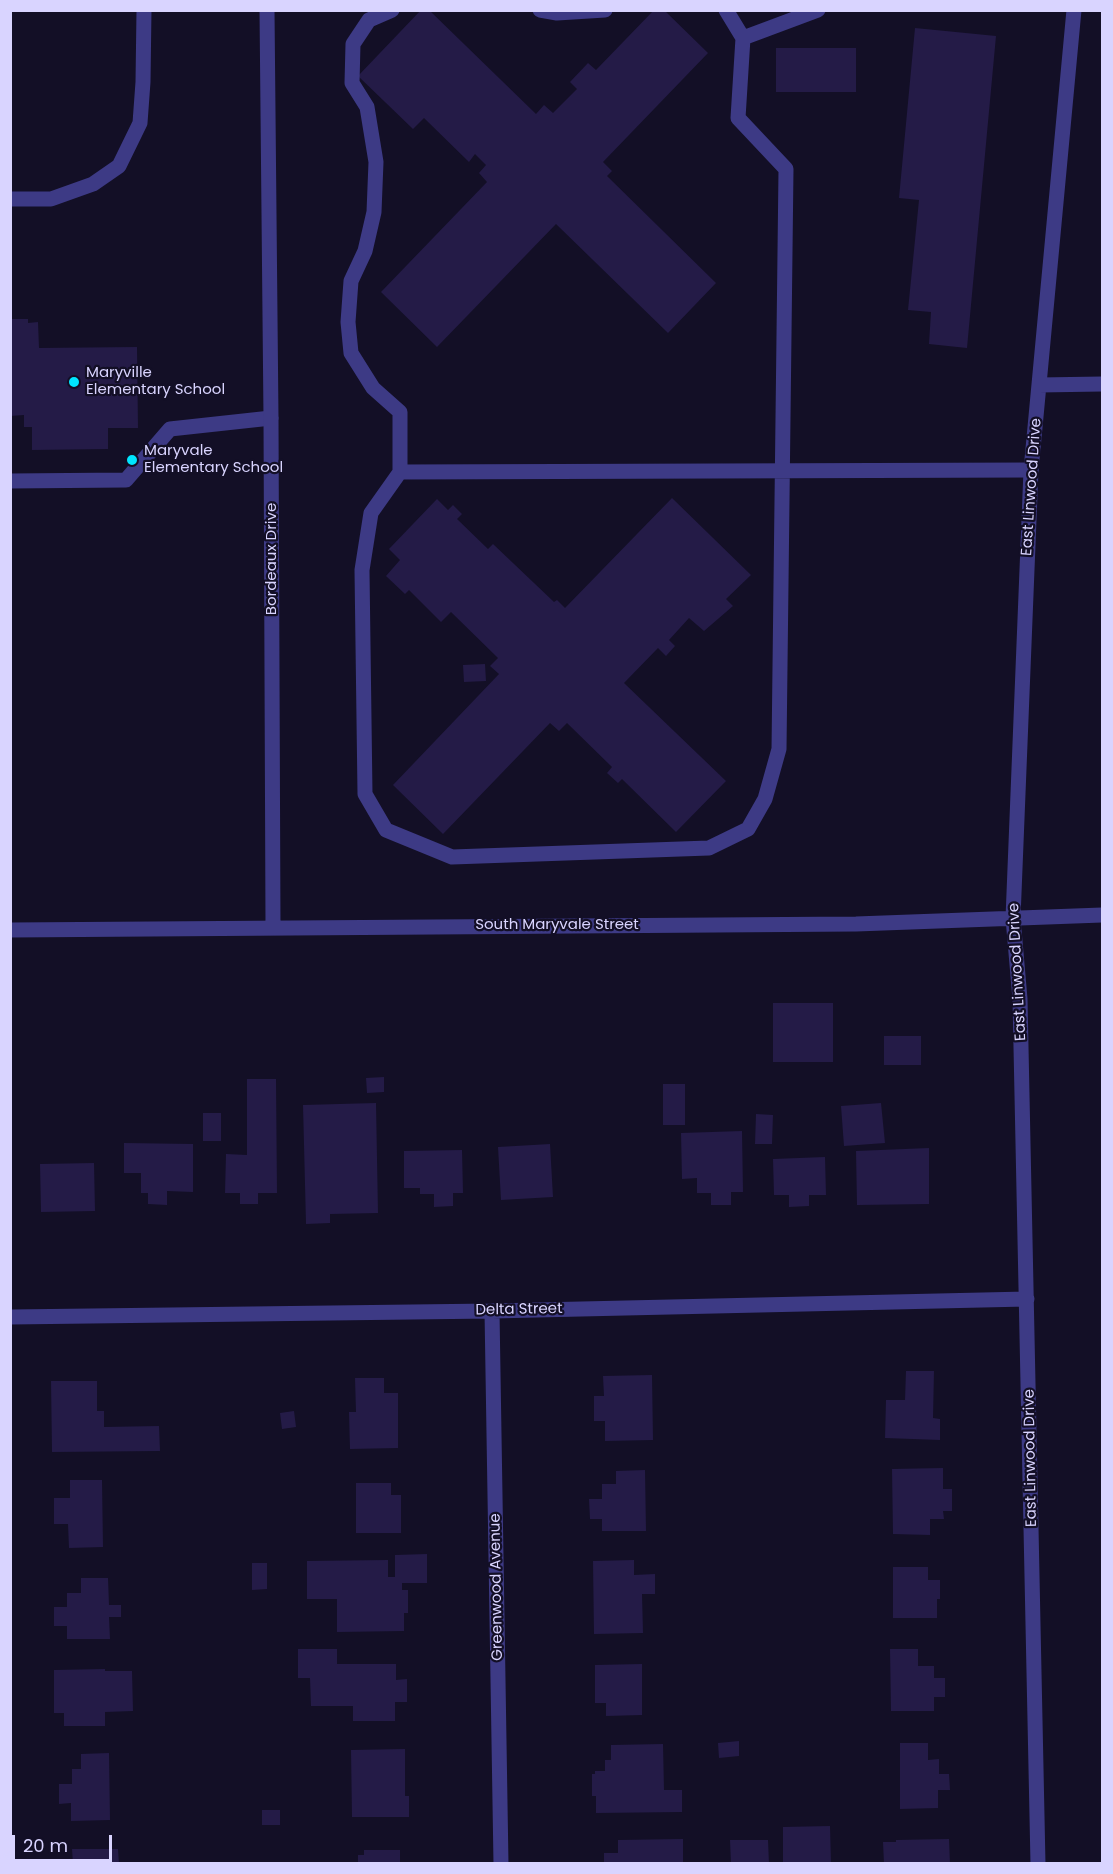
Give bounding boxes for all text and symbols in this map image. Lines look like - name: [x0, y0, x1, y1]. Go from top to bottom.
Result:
- place label: Maryville Elementary School: [86, 364, 225, 399]
- marker: Maryville Elementary School: [67, 375, 81, 389]
- street label: East Linwood Drive: [1018, 417, 1046, 557]
- place label: Maryvale Elementary School: [144, 442, 283, 477]
- marker: Maryvale Elementary School: [125, 453, 139, 467]
- street label: Bordeaux Drive: [263, 503, 281, 615]
- street label: East Linwood Drive: [1005, 903, 1031, 1041]
- street label: South Maryvale Street: [475, 916, 639, 934]
- street label: Delta Street: [475, 1300, 563, 1320]
- street label: East Linwood Drive: [1021, 1389, 1041, 1527]
- street label: Greenwood Avenue: [487, 1513, 507, 1661]
- scale bar: [15, 1823, 116, 1861]
- text: 20 m: [23, 1833, 68, 1858]

